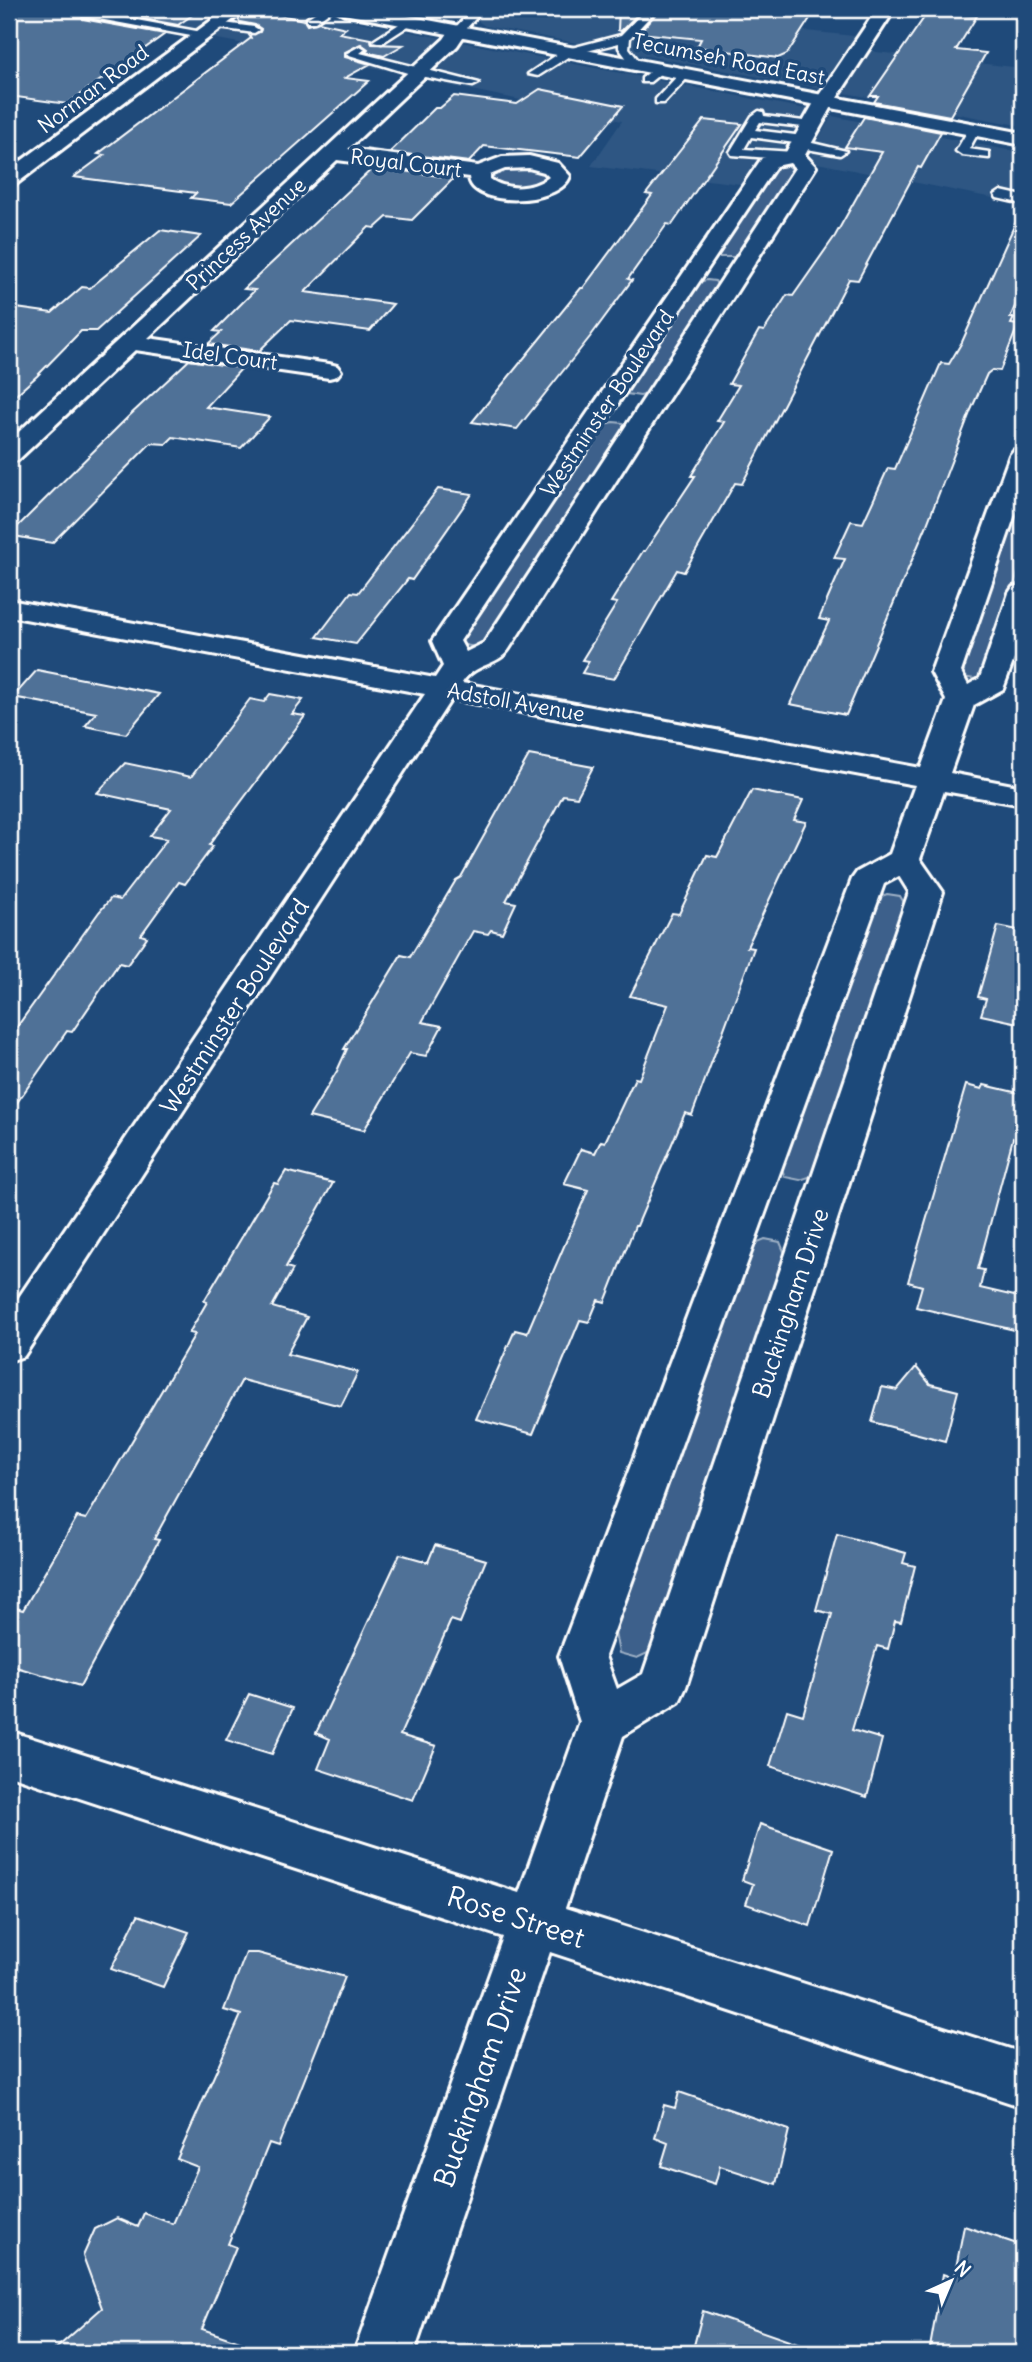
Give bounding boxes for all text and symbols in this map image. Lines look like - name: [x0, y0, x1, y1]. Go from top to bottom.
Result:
- street label: Tecumseh Road East: [631, 27, 827, 91]
- street label: Norman Road: [32, 39, 154, 139]
- street label: Royal Court: [349, 143, 463, 183]
- street label: Princess Avenue: [180, 172, 312, 296]
- street label: Westminster Boulevard: [534, 304, 680, 502]
- street label: Idel Court: [181, 336, 279, 376]
- street label: Adstoll Avenue: [445, 677, 587, 727]
- street label: Westminster Boulevard: [153, 893, 315, 1119]
- street label: Buckingham Drive: [745, 1204, 835, 1402]
- street label: Rose Street: [443, 1878, 589, 1956]
- street label: Buckingham Drive: [425, 1962, 535, 2192]
- north arrow: [916, 2246, 986, 2316]
- text: N: [950, 2256, 976, 2282]

